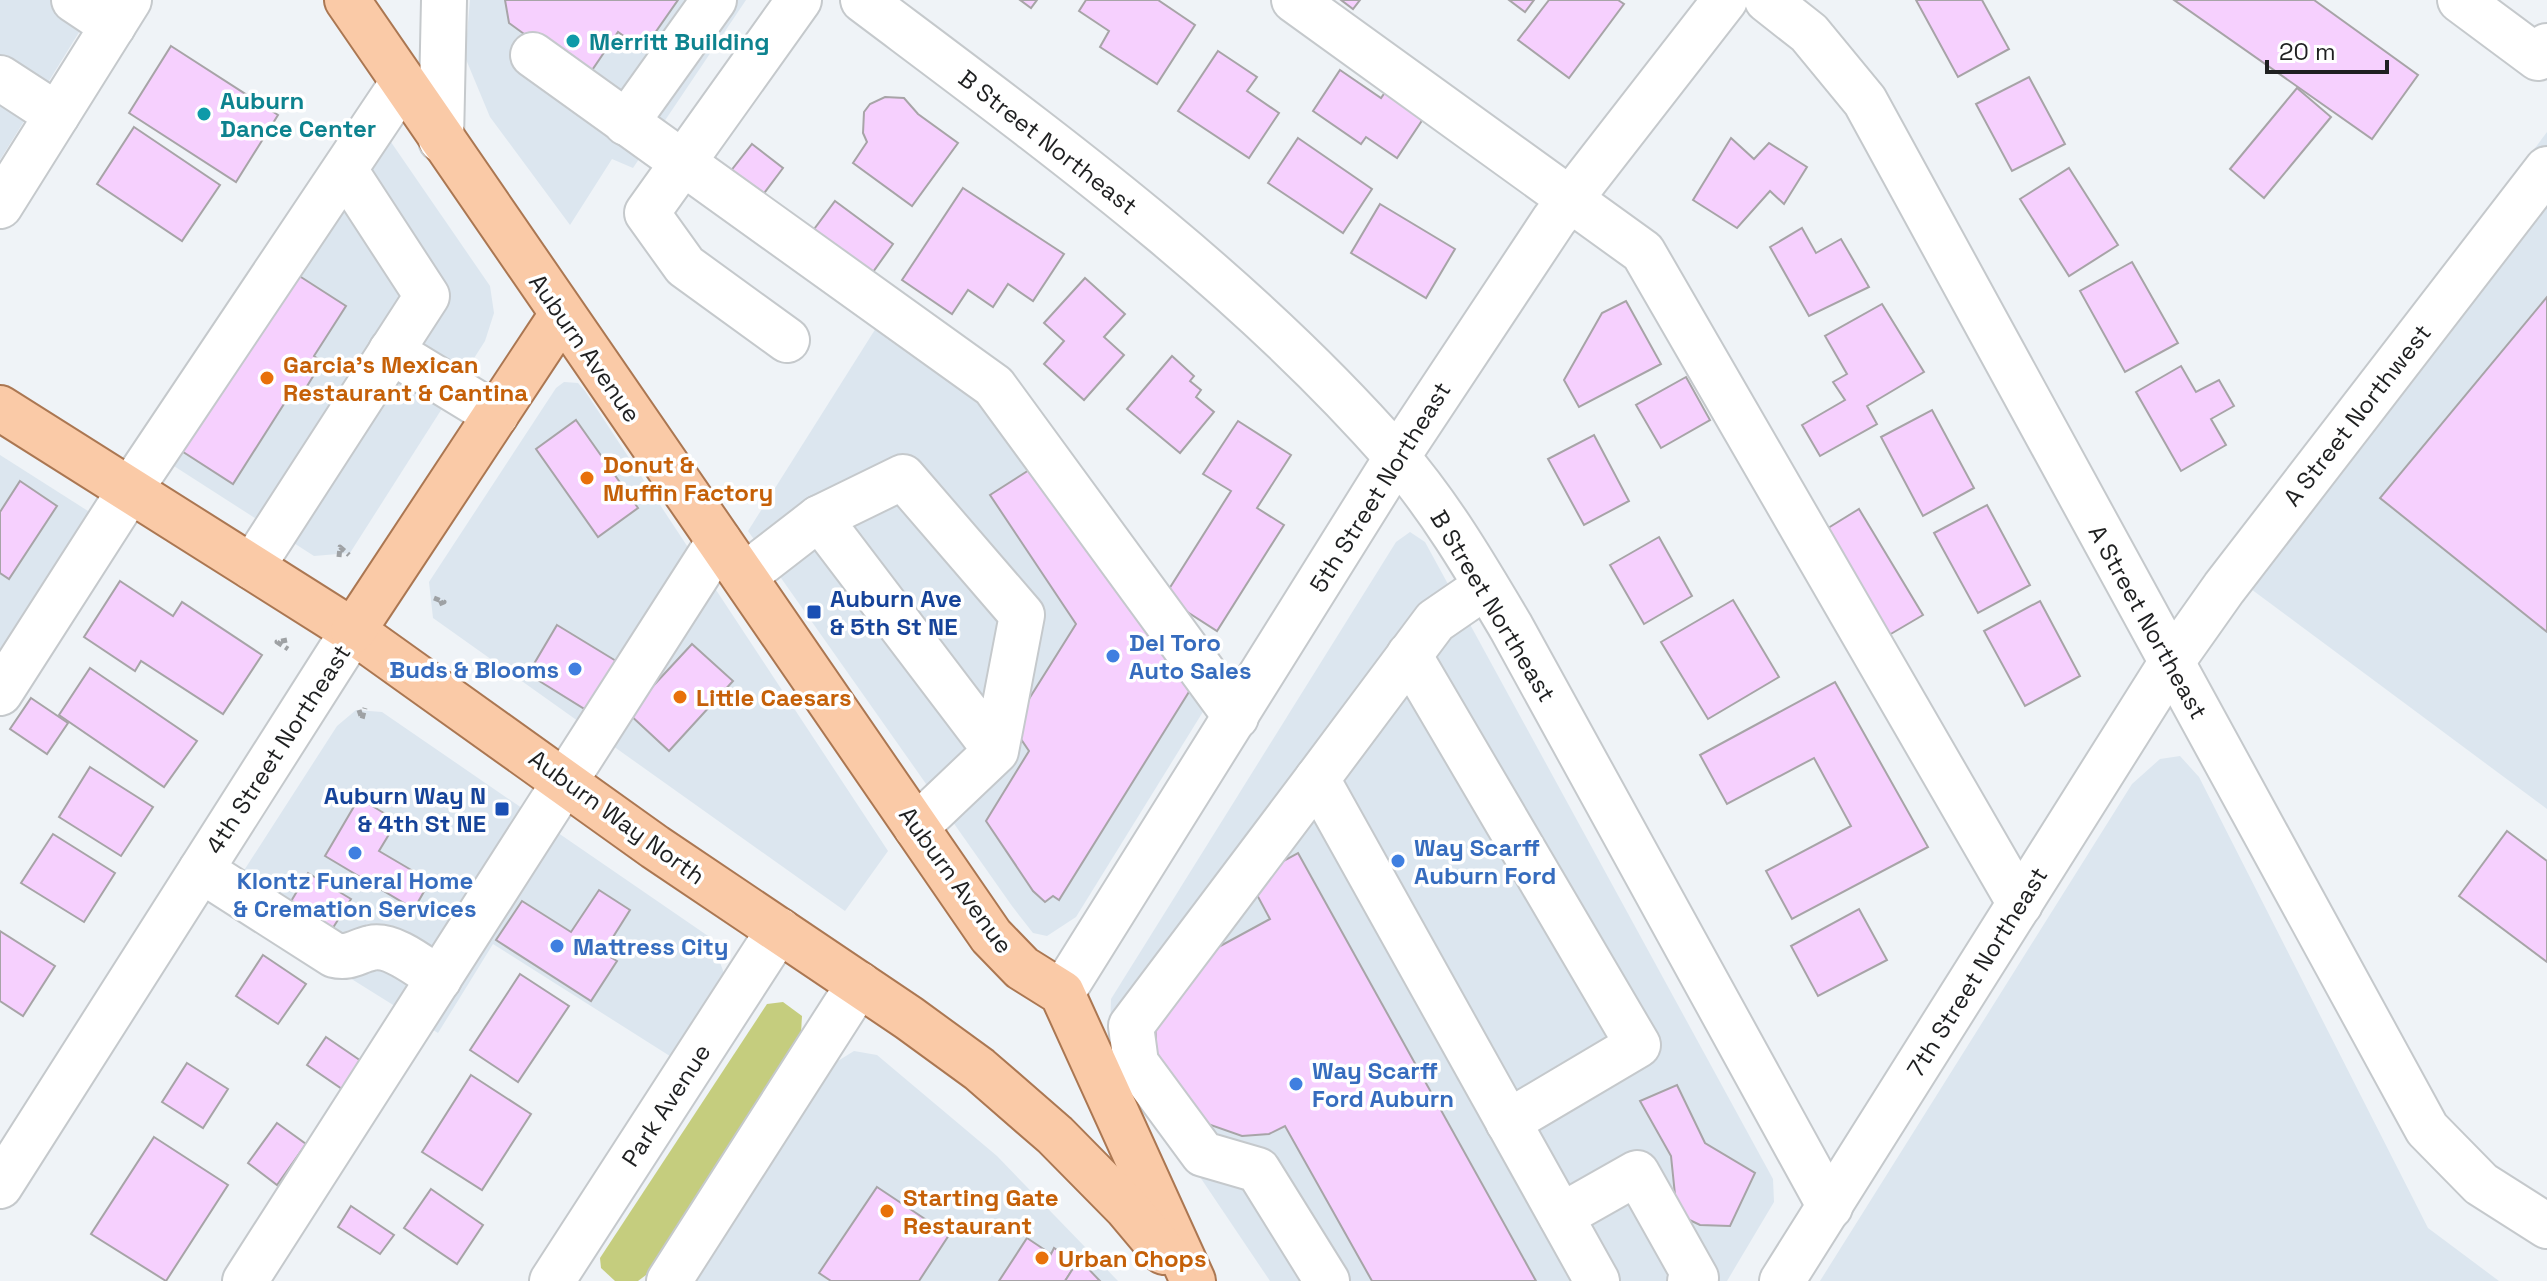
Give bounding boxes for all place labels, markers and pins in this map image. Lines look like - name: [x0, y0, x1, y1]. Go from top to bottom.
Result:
- place label: Merritt Building: [589, 26, 770, 57]
- marker: Merritt Building: [564, 32, 582, 50]
- place label: Auburn Dance Center: [220, 85, 376, 144]
- marker: Auburn Dance Center: [195, 105, 213, 123]
- place label: Garcia’s Mexican Restaurant & Cantina: [283, 349, 528, 408]
- marker: Garcia’s Mexican Restaurant & Cantina: [258, 369, 276, 387]
- place label: Donut & Muffin Factory: [603, 449, 773, 508]
- marker: Donut & Muffin Factory: [578, 469, 596, 487]
- place label: Auburn Ave & 5th St NE: [830, 583, 962, 642]
- marker: Auburn Ave & 5th St NE: [805, 603, 823, 621]
- place label: Del Toro Auto Sales: [1129, 627, 1252, 686]
- marker: Del Toro Auto Sales: [1104, 647, 1122, 665]
- place label: Buds & Blooms: [389, 654, 559, 685]
- marker: Buds & Blooms: [566, 660, 584, 678]
- place label: Little Caesars: [696, 682, 852, 713]
- marker: Little Caesars: [671, 688, 689, 706]
- place label: Auburn Way N & 4th St NE: [324, 780, 486, 839]
- marker: Auburn Way N & 4th St NE: [493, 800, 511, 818]
- place label: Way Scarff Auburn Ford: [1414, 832, 1556, 891]
- marker: Klontz Funeral Home & Cremation Services: [346, 844, 364, 862]
- marker: Way Scarff Auburn Ford: [1389, 852, 1407, 870]
- place label: Klontz Funeral Home & Cremation Services: [234, 865, 476, 924]
- place label: Mattress City: [573, 931, 729, 962]
- marker: Mattress City: [548, 937, 566, 955]
- place label: Way Scarff Ford Auburn: [1312, 1055, 1454, 1114]
- marker: Way Scarff Ford Auburn: [1287, 1075, 1305, 1093]
- place label: Starting Gate Restaurant: [903, 1182, 1059, 1241]
- marker: Starting Gate Restaurant: [878, 1202, 896, 1220]
- place label: Urban Chops: [1058, 1243, 1207, 1274]
- marker: Urban Chops: [1033, 1249, 1051, 1267]

